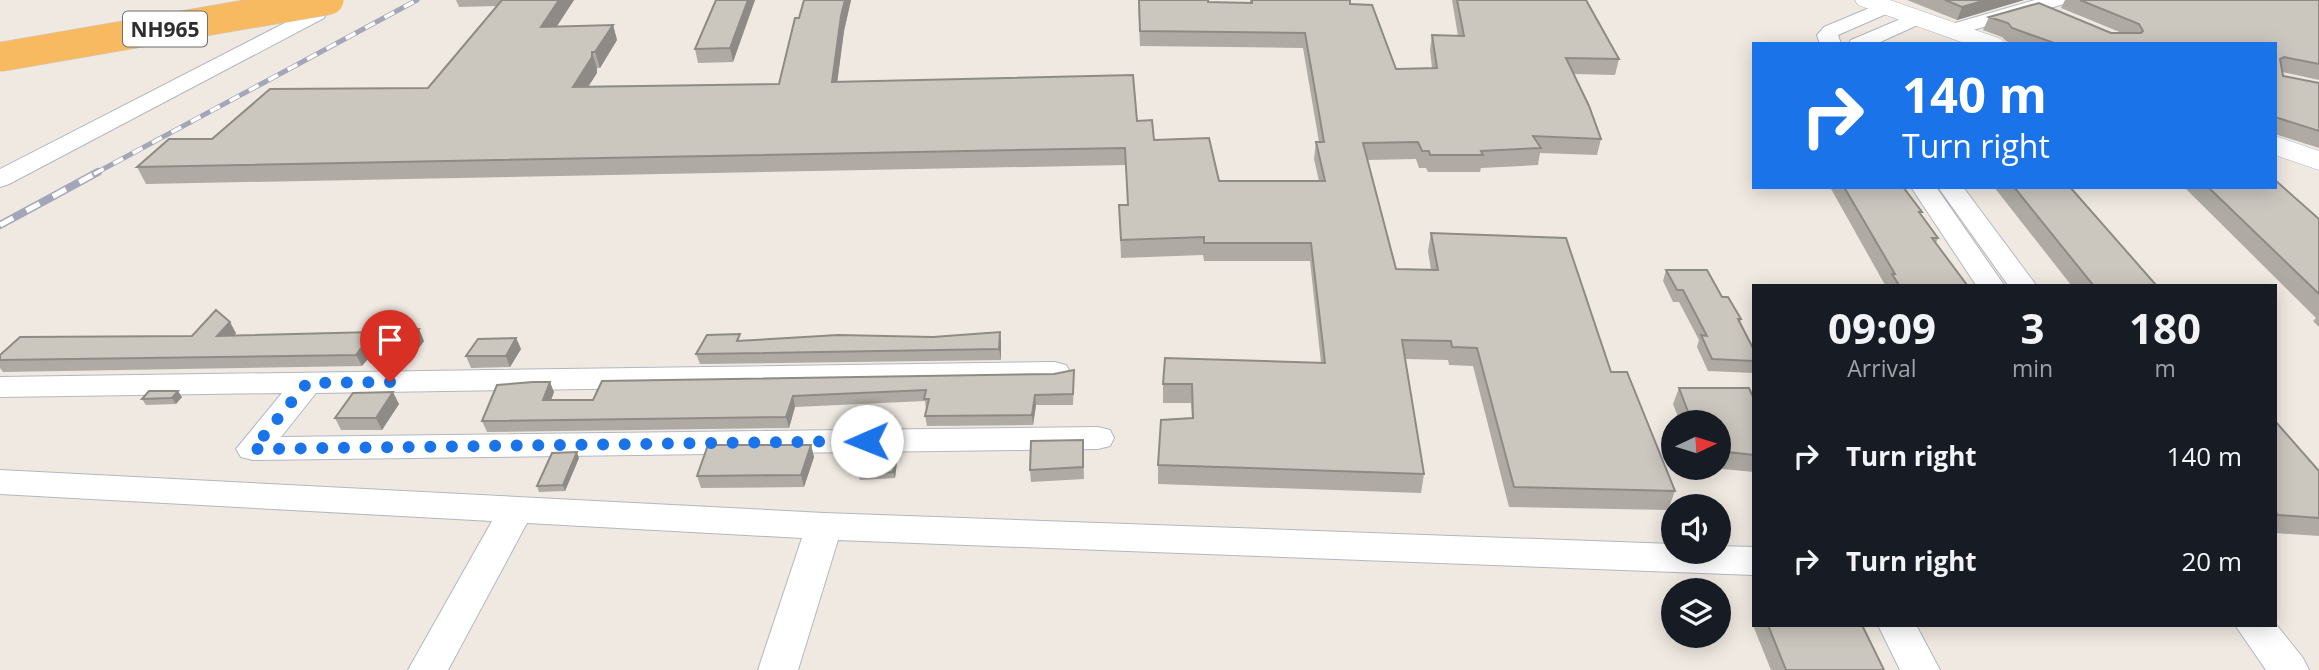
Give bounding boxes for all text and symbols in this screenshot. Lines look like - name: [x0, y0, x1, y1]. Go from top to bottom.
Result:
- road number: NH965: [123, 12, 207, 46]
- text: 140 m: [1902, 61, 2047, 127]
- icon: right: [1787, 70, 1878, 161]
- text: Turn right: [1902, 124, 2050, 167]
- text: 09:09: [1828, 299, 1936, 356]
- text: 3: [2020, 299, 2045, 356]
- text: 180: [2129, 299, 2201, 356]
- pin: [360, 310, 420, 382]
- icon: arrive: [371, 321, 409, 359]
- text: Arrival: [1847, 352, 1917, 384]
- text: min: [2012, 352, 2053, 384]
- text: m: [2154, 352, 2176, 384]
- position arrow: [830, 404, 904, 478]
- north arrow: [1661, 410, 1731, 480]
- map controls: [1661, 410, 1731, 648]
- icon: right: [1787, 437, 1825, 475]
- text: Turn right: [1846, 438, 1977, 474]
- text: 140 m: [2167, 438, 2242, 474]
- button: sound: [1661, 494, 1731, 564]
- icon: right: [1787, 542, 1825, 580]
- text: Turn right: [1846, 543, 1977, 579]
- text: 20 m: [2181, 543, 2242, 579]
- button: layers: [1661, 578, 1731, 648]

